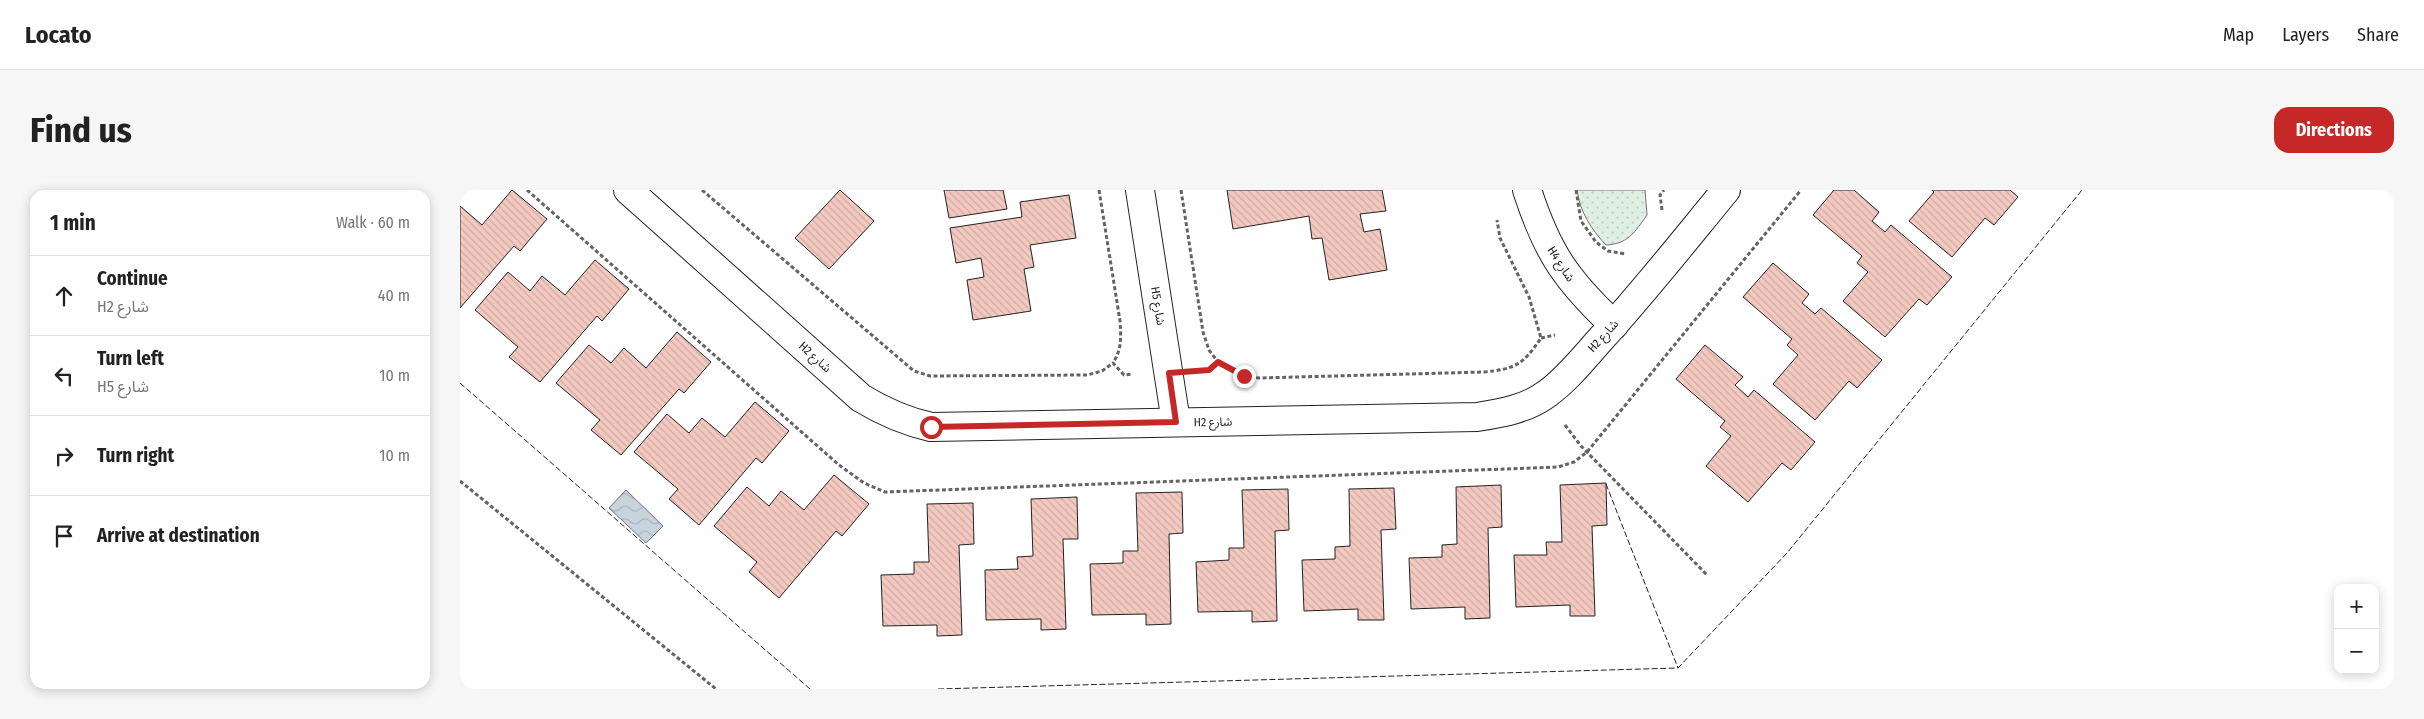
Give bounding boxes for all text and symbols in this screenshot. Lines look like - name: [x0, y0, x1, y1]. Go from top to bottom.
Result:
- text: Locato: [25, 21, 91, 49]
- text: Map: [2223, 24, 2254, 46]
- text: Layers: [2282, 24, 2329, 46]
- text: Share: [2357, 24, 2399, 46]
- button: Directions: [2274, 107, 2394, 153]
- text: Find us: [30, 109, 132, 151]
- text: 1 min: [50, 210, 96, 236]
- text: Walk · 60 m: [336, 213, 410, 232]
- street label: H4 شارع: [1543, 244, 1578, 285]
- text: Continue: [97, 267, 168, 290]
- icon: ahead: [50, 282, 78, 310]
- text: 40 m: [378, 286, 410, 305]
- street label: H5 شارع: [1146, 286, 1168, 327]
- text: H2 شارع: [97, 297, 149, 316]
- street label: H2 شارع: [1585, 317, 1623, 356]
- street label: H2 شارع: [795, 339, 834, 377]
- text: Turn left: [97, 347, 164, 370]
- icon: left: [50, 362, 78, 390]
- route end: [1233, 365, 1256, 388]
- text: 10 m: [379, 366, 410, 385]
- text: H5 شارع: [97, 377, 149, 396]
- street label: H2 شارع: [1193, 415, 1233, 431]
- route start: [920, 416, 943, 439]
- icon: right: [50, 442, 78, 470]
- text: Turn right: [97, 444, 174, 467]
- text: 10 m: [379, 446, 410, 465]
- icon: arrive: [50, 522, 78, 550]
- text: Arrive at destination: [97, 524, 260, 547]
- map controls: [2334, 584, 2379, 674]
- button: +: [2334, 584, 2379, 629]
- button: −: [2334, 629, 2379, 674]

